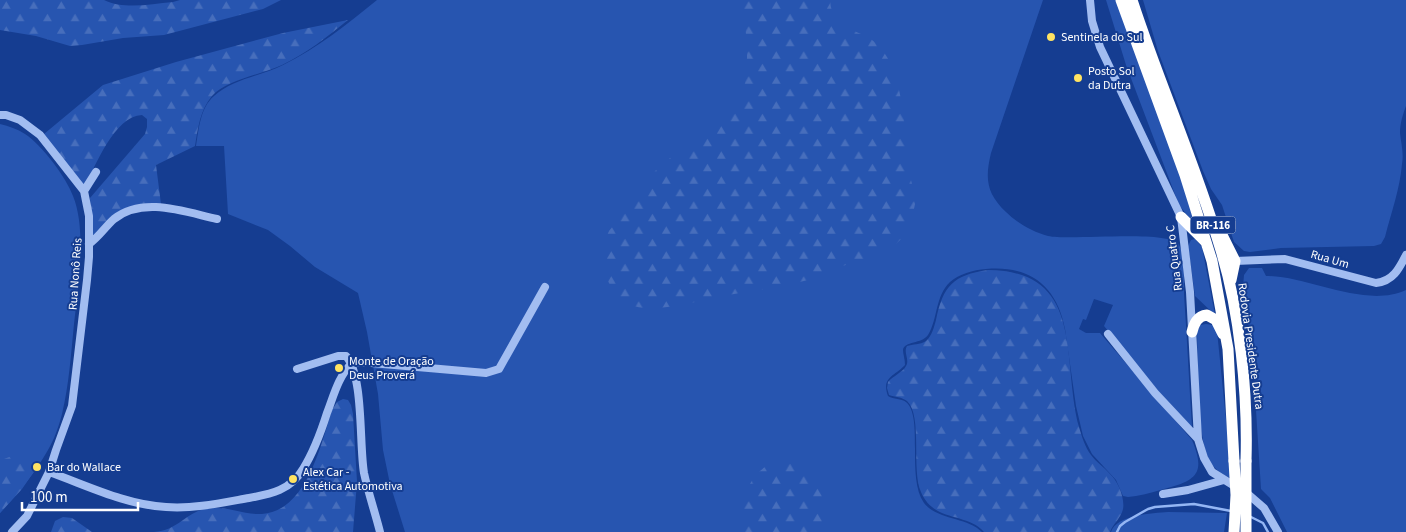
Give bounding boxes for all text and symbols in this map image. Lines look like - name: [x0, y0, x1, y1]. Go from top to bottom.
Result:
- place label: Sentinela do Sul: [1061, 29, 1143, 46]
- marker: Sentinela do Sul: [1045, 31, 1057, 43]
- place label: Posto Sol da Dutra: [1088, 63, 1135, 94]
- marker: Posto Sol da Dutra: [1072, 72, 1084, 84]
- road number: BR-116: [1190, 216, 1236, 234]
- street label: Rua Quatro C: [1162, 224, 1187, 292]
- street label: Rua Nonô Reis: [65, 237, 86, 311]
- street label: Rua Um: [1309, 246, 1351, 273]
- street label: Rodovia Presidente Dutra: [1233, 282, 1268, 410]
- place label: Monte de Oração Deus Proverá: [349, 353, 434, 384]
- marker: Monte de Oração Deus Proverá: [333, 362, 345, 374]
- place label: Bar do Wallace: [47, 459, 121, 476]
- marker: Bar do Wallace: [31, 461, 43, 473]
- place label: Alex Car - Estética Automotiva: [303, 464, 403, 495]
- marker: Alex Car - Estética Automotiva: [287, 473, 299, 485]
- scale bar: [22, 480, 139, 512]
- text: 100 m: [30, 487, 68, 508]

